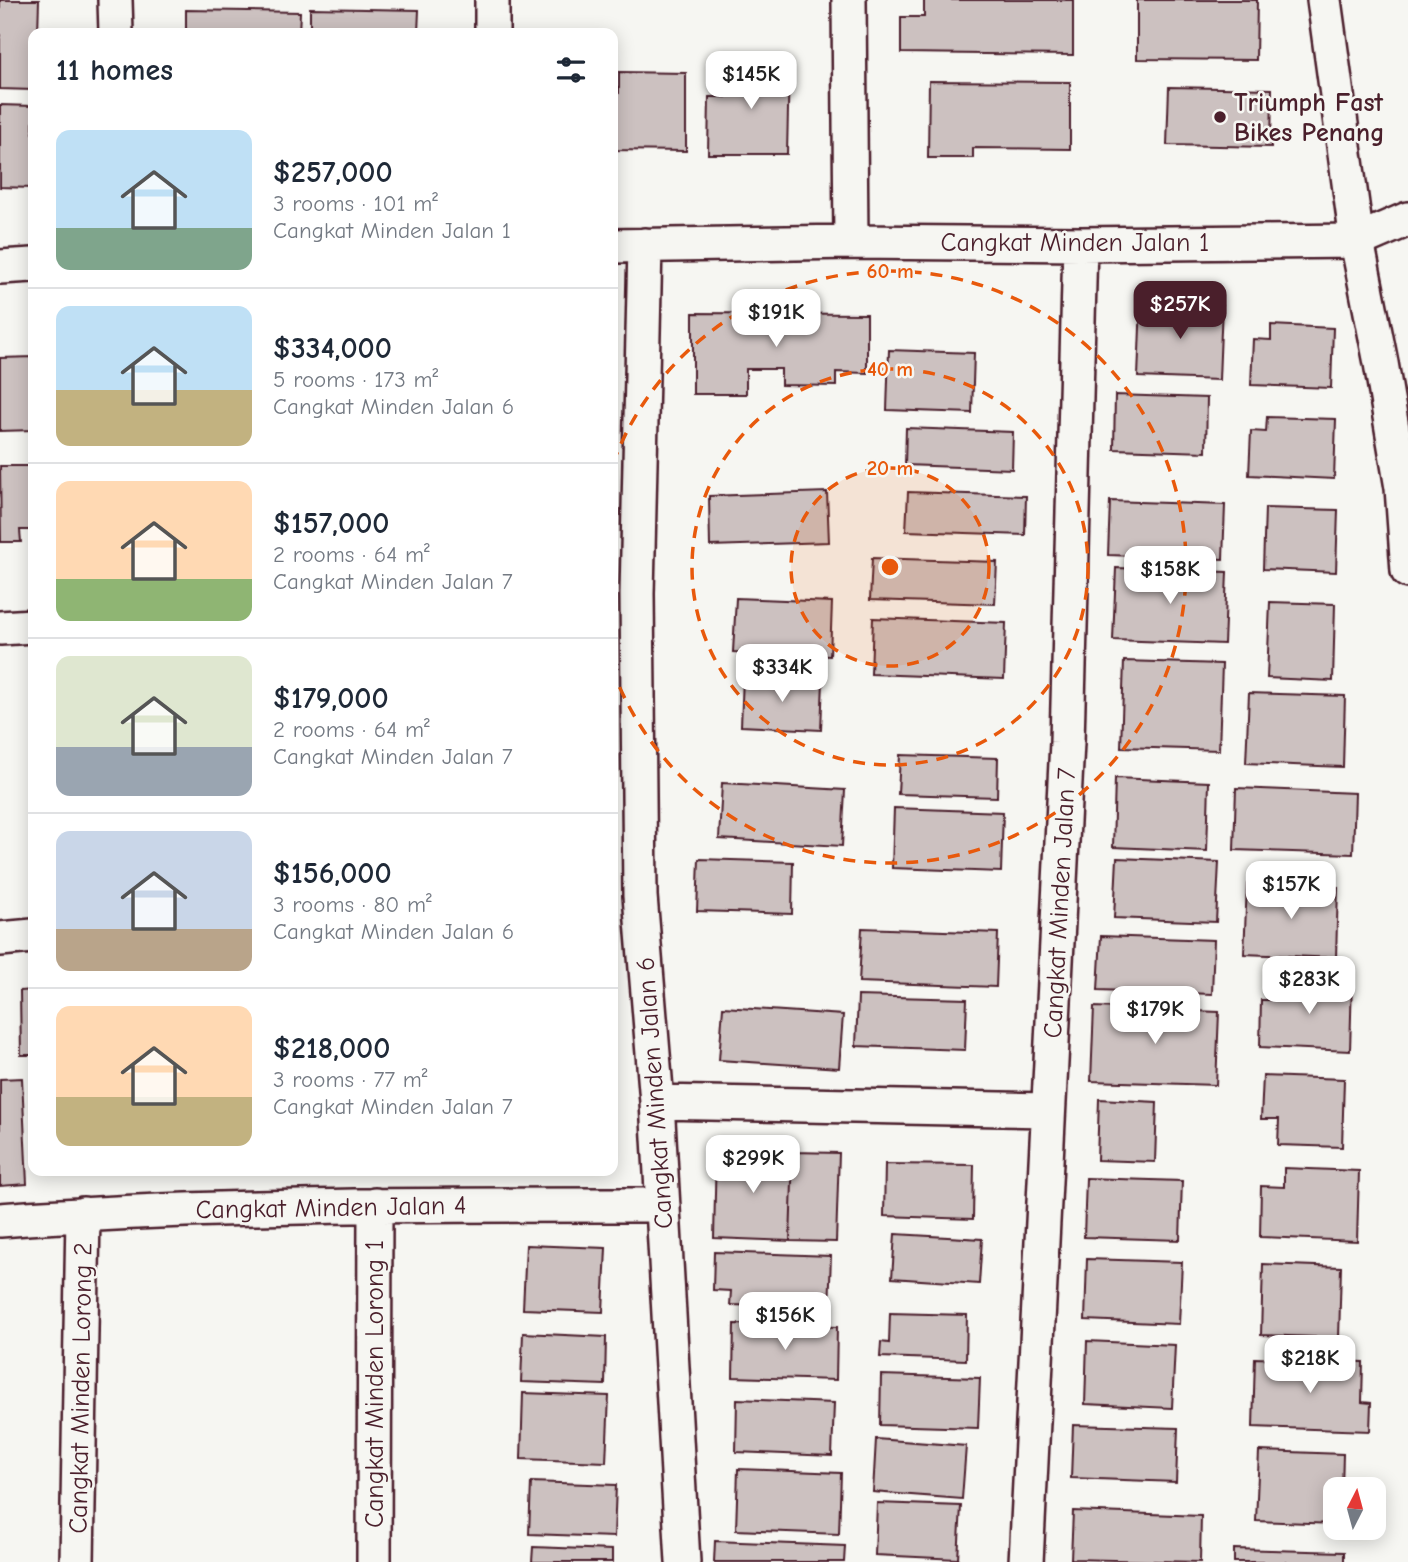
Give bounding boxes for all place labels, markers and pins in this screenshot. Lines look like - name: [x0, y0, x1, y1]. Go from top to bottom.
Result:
- pin: $145K: [702, 52, 800, 111]
- place label: Triumph Fast Bikes Penang: [1234, 88, 1384, 148]
- marker: Triumph Fast Bikes Penang: [1212, 109, 1228, 125]
- pin: $257K: [1131, 282, 1229, 341]
- pin: $191K: [727, 290, 825, 349]
- pin: $158K: [1121, 546, 1219, 606]
- centre of rings: [878, 555, 902, 579]
- pin: $334K: [733, 644, 831, 704]
- pin: $157K: [1242, 862, 1340, 921]
- pin: $283K: [1260, 956, 1358, 1016]
- pin: $179K: [1106, 986, 1204, 1046]
- pin: $299K: [704, 1136, 802, 1195]
- pin: $156K: [736, 1292, 834, 1352]
- pin: $218K: [1261, 1336, 1359, 1395]

